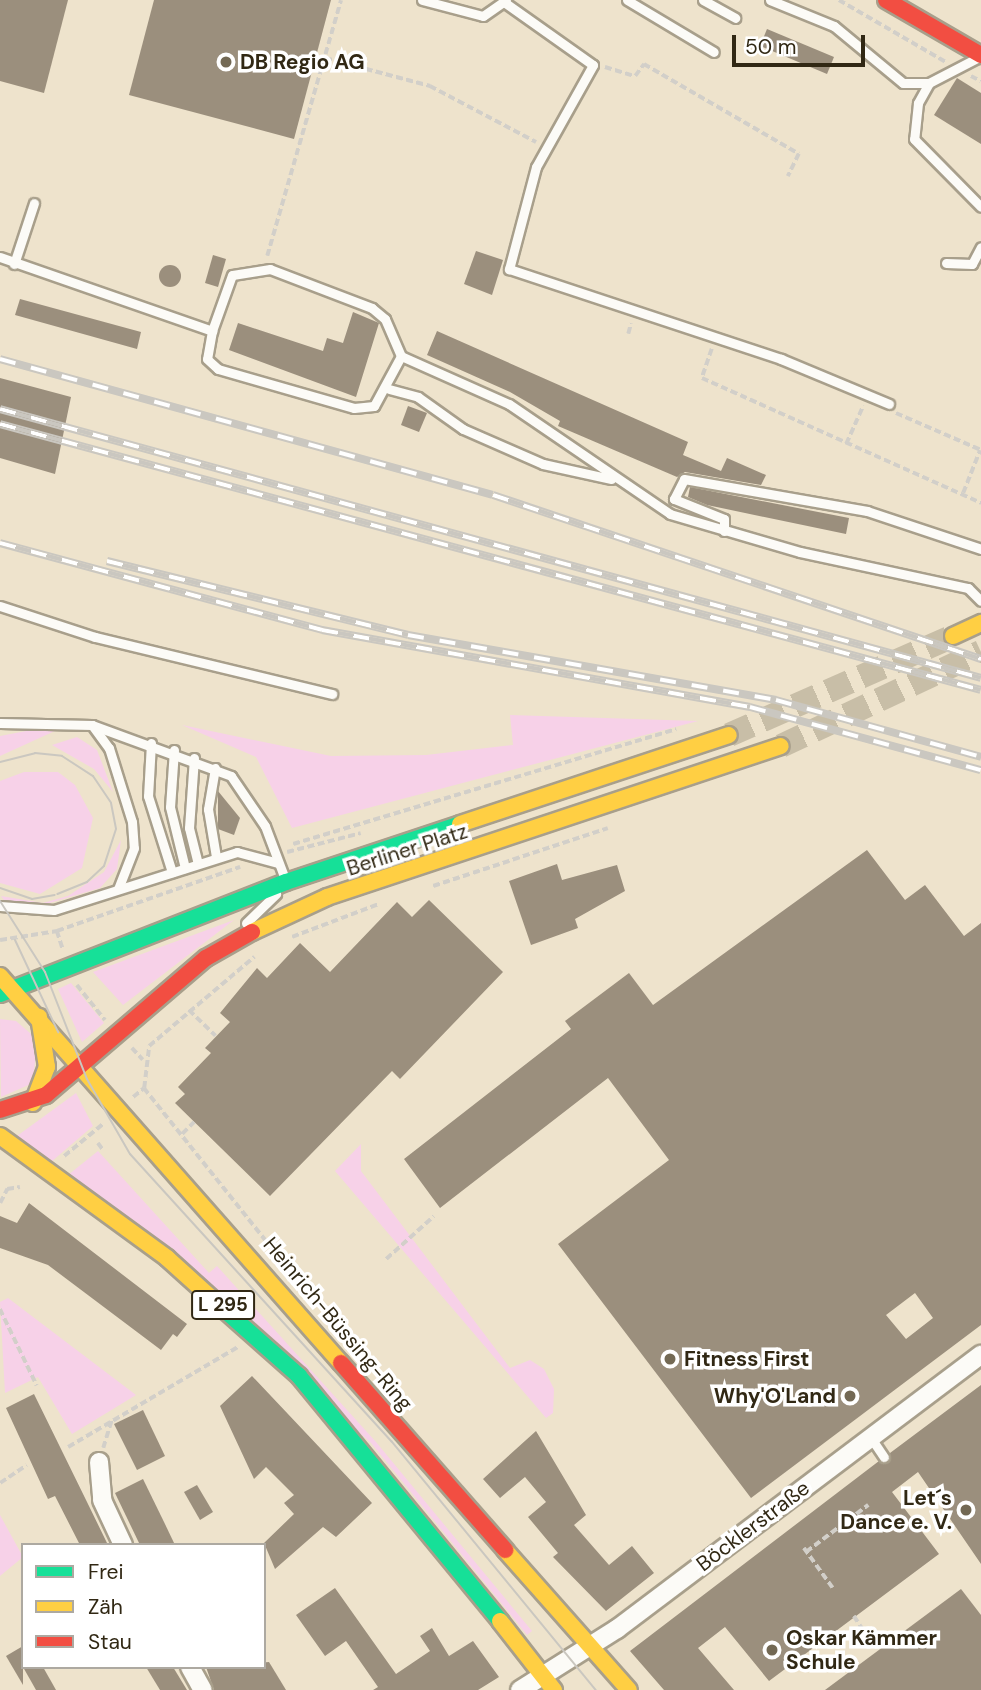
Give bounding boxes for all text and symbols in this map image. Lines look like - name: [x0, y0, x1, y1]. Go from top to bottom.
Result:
- scale bar: [736, 21, 869, 65]
- text: 50 m: [745, 33, 796, 61]
- place label: DB Regio AG: [240, 49, 365, 75]
- marker: DB Regio AG: [218, 54, 234, 70]
- street label: Berliner Platz: [344, 819, 470, 881]
- street label: Heinrich-Büssing-Ring: [258, 1232, 418, 1416]
- road number: L 295: [190, 1289, 256, 1320]
- place label: Fitness First: [684, 1346, 809, 1372]
- marker: Fitness First: [662, 1351, 678, 1367]
- place label: Why'O'Land: [714, 1383, 836, 1409]
- marker: Why'O'Land: [842, 1388, 858, 1404]
- street label: Böcklerstraße: [691, 1475, 815, 1577]
- place label: Let´s Dance e. V.: [840, 1485, 952, 1535]
- marker: Let´s Dance e. V.: [958, 1502, 974, 1518]
- legend: [21, 1543, 266, 1669]
- text: Frei: [88, 1558, 124, 1586]
- text: Zäh: [88, 1593, 123, 1621]
- place label: Oskar Kämmer Schule: [786, 1625, 937, 1675]
- text: Stau: [88, 1628, 132, 1656]
- marker: Oskar Kämmer Schule: [764, 1642, 780, 1658]

